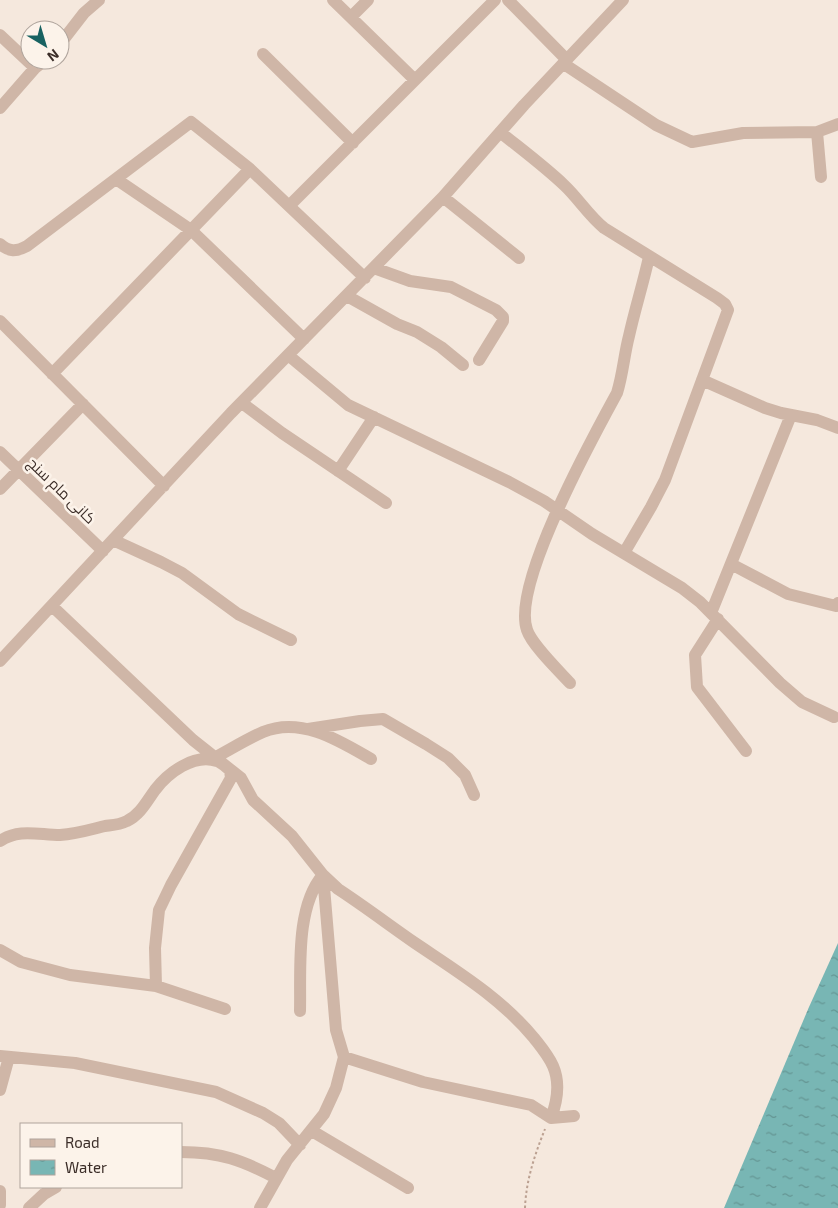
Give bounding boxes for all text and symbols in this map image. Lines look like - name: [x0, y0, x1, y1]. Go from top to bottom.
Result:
- north arrow: [20, 20, 70, 70]
- text: N: [44, 46, 63, 65]
- street label: کانی مام سنج: [22, 453, 100, 529]
- legend: [20, 1123, 182, 1188]
- text: Road: [65, 1133, 100, 1151]
- text: Water: [65, 1158, 107, 1176]

